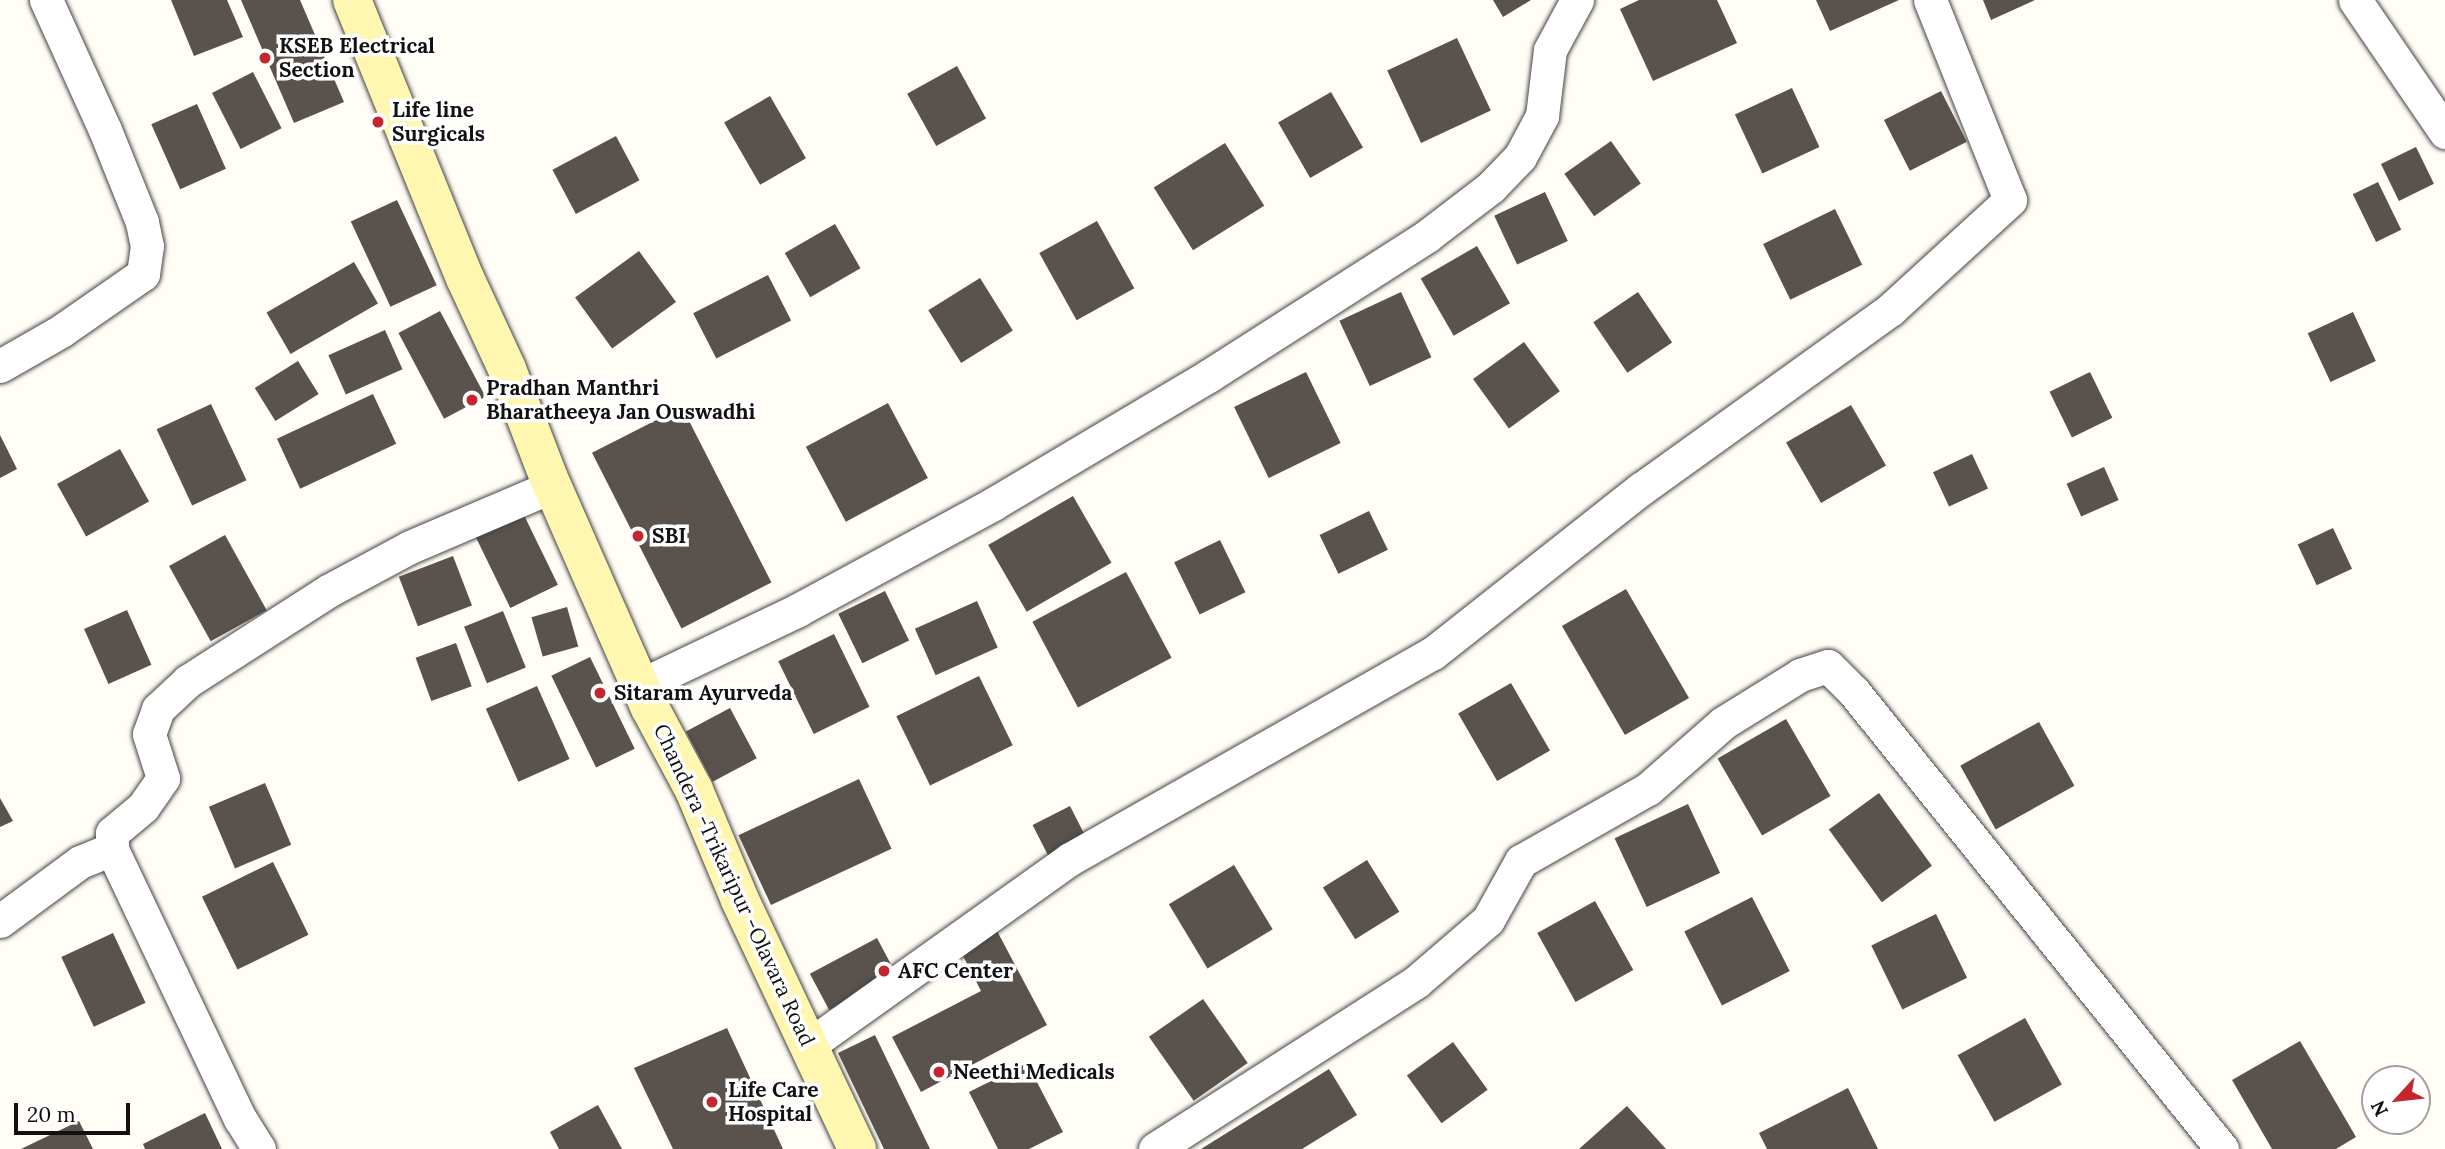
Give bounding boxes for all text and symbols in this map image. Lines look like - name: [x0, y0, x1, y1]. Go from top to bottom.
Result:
- place label: KSEB Electrical Section: [279, 33, 435, 83]
- marker: KSEB Electrical Section: [257, 50, 273, 66]
- place label: Life line Surgicals: [392, 97, 485, 147]
- marker: Life line Surgicals: [370, 114, 386, 130]
- place label: Pradhan Manthri Bharatheeya Jan Ouswadhi: [486, 375, 755, 425]
- marker: Pradhan Manthri Bharatheeya Jan Ouswadhi: [464, 392, 480, 408]
- place label: SBI: [652, 523, 686, 549]
- marker: SBI: [630, 528, 646, 544]
- place label: Sitaram Ayurveda: [614, 680, 792, 706]
- marker: Sitaram Ayurveda: [592, 685, 608, 701]
- street label: Chandera -Trikaripur -Olavara Road: [648, 720, 820, 1050]
- place label: AFC Center: [898, 958, 1013, 984]
- marker: AFC Center: [876, 963, 892, 979]
- place label: Neethi Medicals: [953, 1059, 1115, 1085]
- marker: Neethi Medicals: [931, 1064, 947, 1080]
- north arrow: [2361, 1065, 2431, 1135]
- place label: Life Care Hospital: [728, 1077, 819, 1127]
- scale bar: [18, 1090, 133, 1134]
- marker: Life Care Hospital: [702, 1092, 722, 1112]
- text: N: [2365, 1097, 2393, 1121]
- text: 20 m: [27, 1101, 76, 1128]

